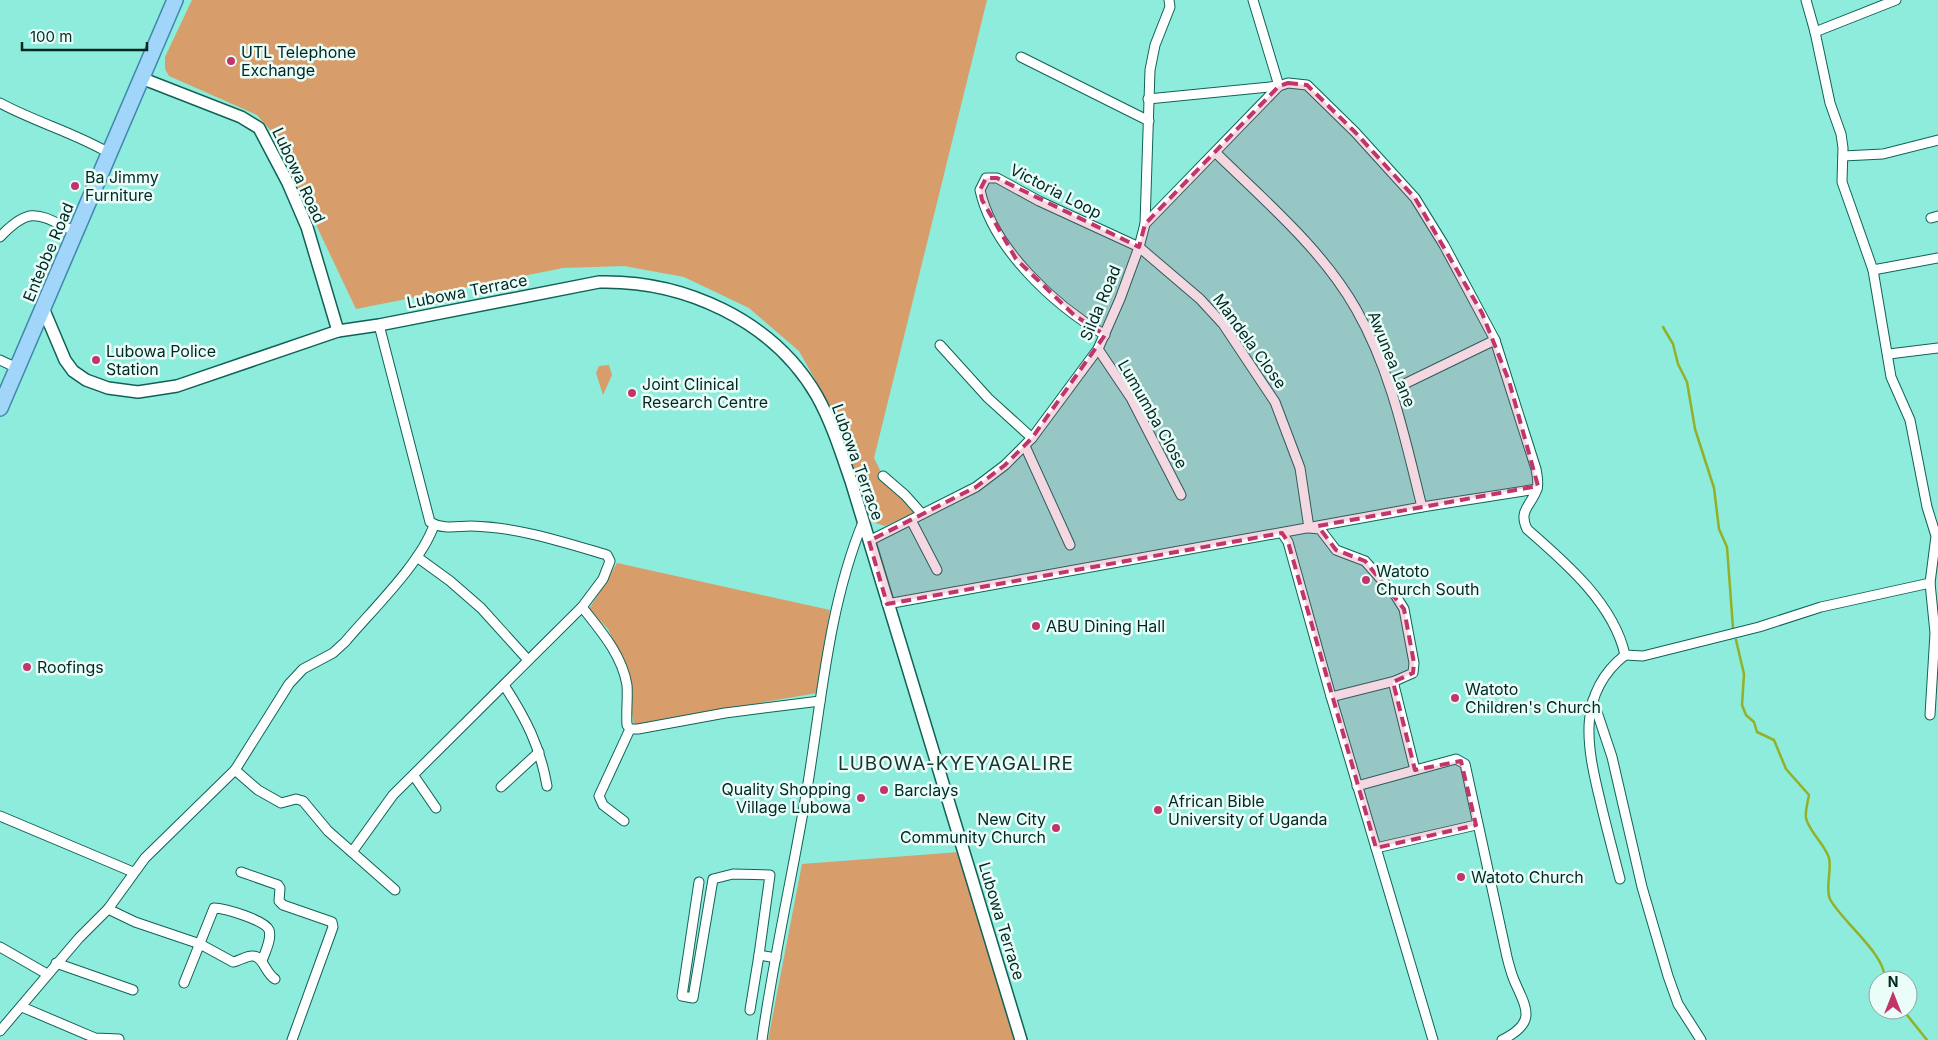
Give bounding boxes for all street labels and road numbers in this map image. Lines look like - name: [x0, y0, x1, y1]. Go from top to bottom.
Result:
- street label: Lubowa Road: [268, 124, 330, 226]
- street label: Victoria Loop: [1007, 159, 1105, 223]
- street label: Entebbe Road: [18, 200, 78, 304]
- street label: Silda Road: [1075, 262, 1125, 344]
- street label: Lubowa Terrace: [405, 270, 529, 312]
- street label: Mandela Close: [1209, 290, 1291, 392]
- street label: Awunea Lane: [1364, 308, 1420, 410]
- street label: Lumumba Close: [1114, 356, 1192, 472]
- street label: Lubowa Terrace: [828, 401, 888, 523]
- street label: Lubowa Terrace: [975, 860, 1029, 982]

